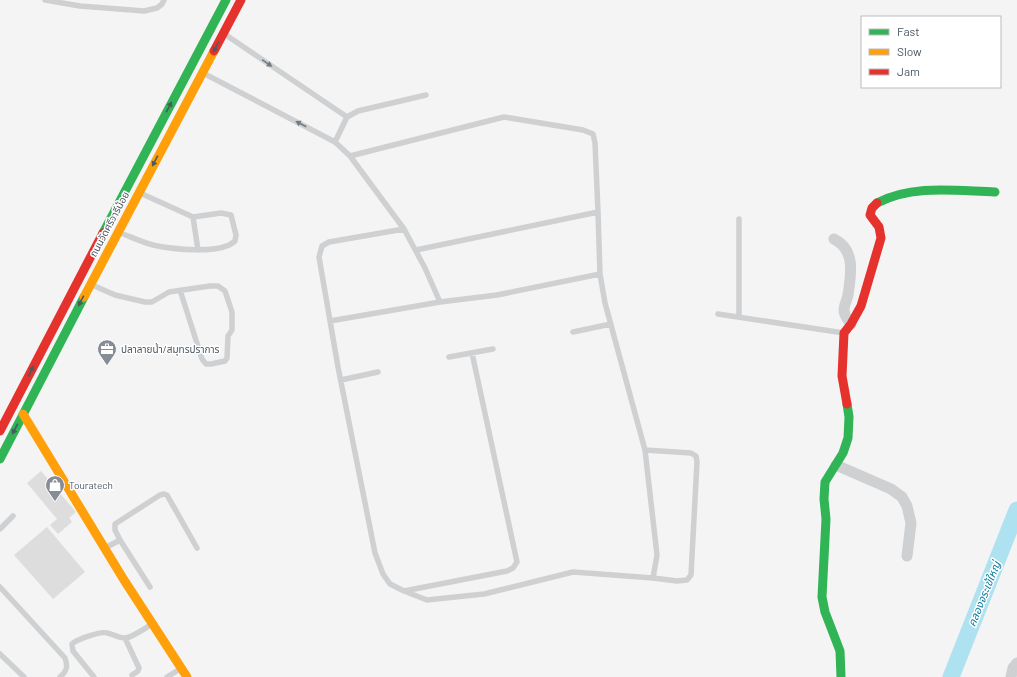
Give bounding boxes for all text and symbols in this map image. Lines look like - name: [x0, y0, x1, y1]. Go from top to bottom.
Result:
- legend: [861, 16, 1001, 88]
- text: Fast: [897, 24, 920, 38]
- one-way arrow: [213, 41, 219, 52]
- text: Slow: [897, 44, 922, 58]
- one-way arrow: [262, 59, 272, 67]
- text: Jam: [897, 64, 920, 78]
- one-way arrow: [166, 101, 172, 113]
- one-way arrow: [295, 121, 307, 127]
- one-way arrow: [151, 156, 158, 167]
- street label: ถนนวัดศรีวารีน้อย: [87, 189, 131, 259]
- one-way arrow: [78, 295, 85, 307]
- office icon: ปลาลายน้ำ/สมุทรปราการ: [96, 338, 118, 366]
- place label: ปลาลายน้ำ/สมุทรปราการ: [121, 342, 220, 356]
- one-way arrow: [28, 366, 34, 377]
- one-way arrow: [12, 424, 19, 435]
- shop icon: Touratech: [44, 474, 66, 502]
- place label: Touratech: [69, 479, 113, 491]
- water label: คลองจระเข้ใหญ่: [965, 558, 1003, 628]

